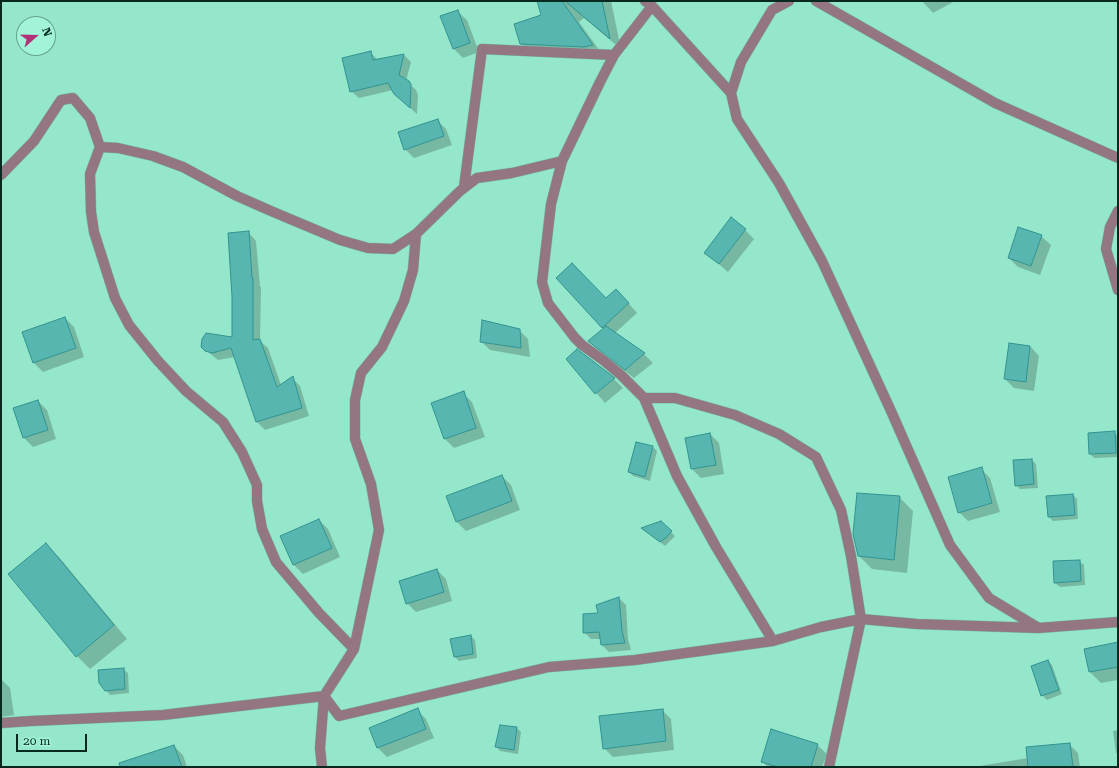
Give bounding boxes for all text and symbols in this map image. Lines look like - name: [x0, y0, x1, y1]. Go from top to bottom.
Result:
- north arrow: [16, 16, 56, 56]
- text: N: [39, 26, 54, 38]
- scale bar: [18, 726, 89, 752]
- text: 20 m: [23, 734, 50, 748]

